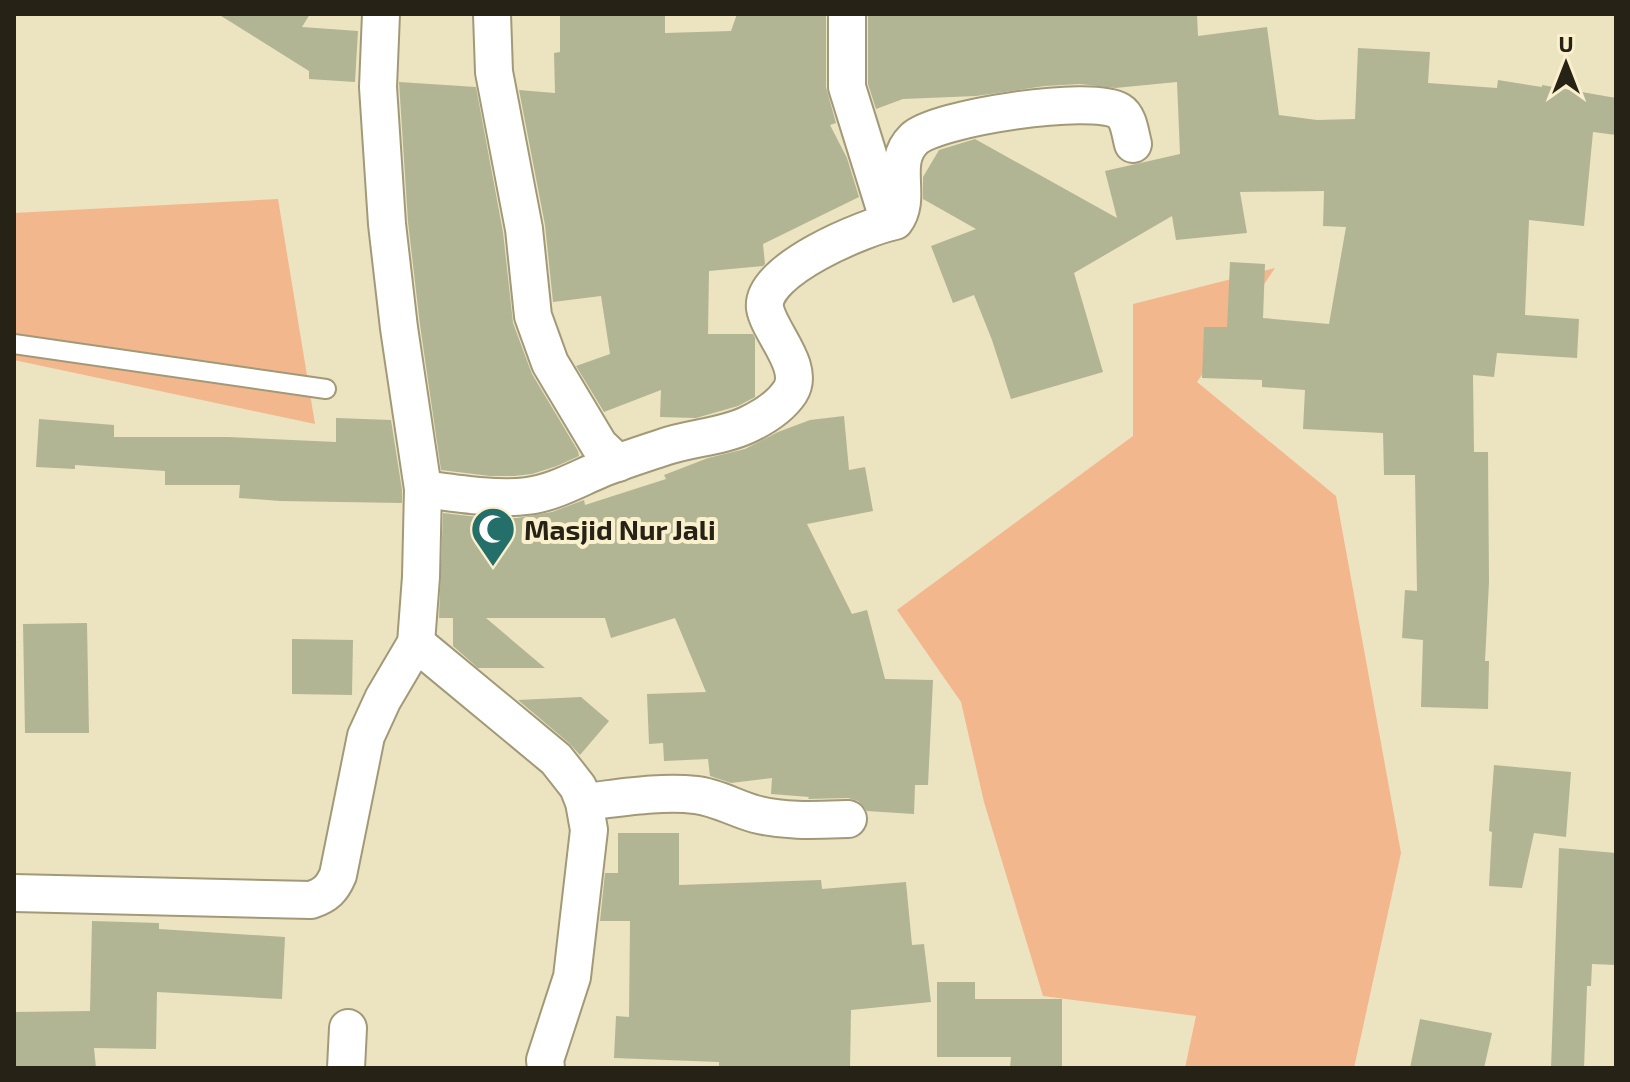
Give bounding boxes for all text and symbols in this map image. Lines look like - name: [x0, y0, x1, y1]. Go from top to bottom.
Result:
- north arrow: [1526, 24, 1606, 104]
- text: U: [1558, 30, 1574, 56]
- mosque icon: Masjid Nur Jali: [469, 505, 517, 568]
- place label: Masjid Nur Jali: [524, 512, 716, 546]

